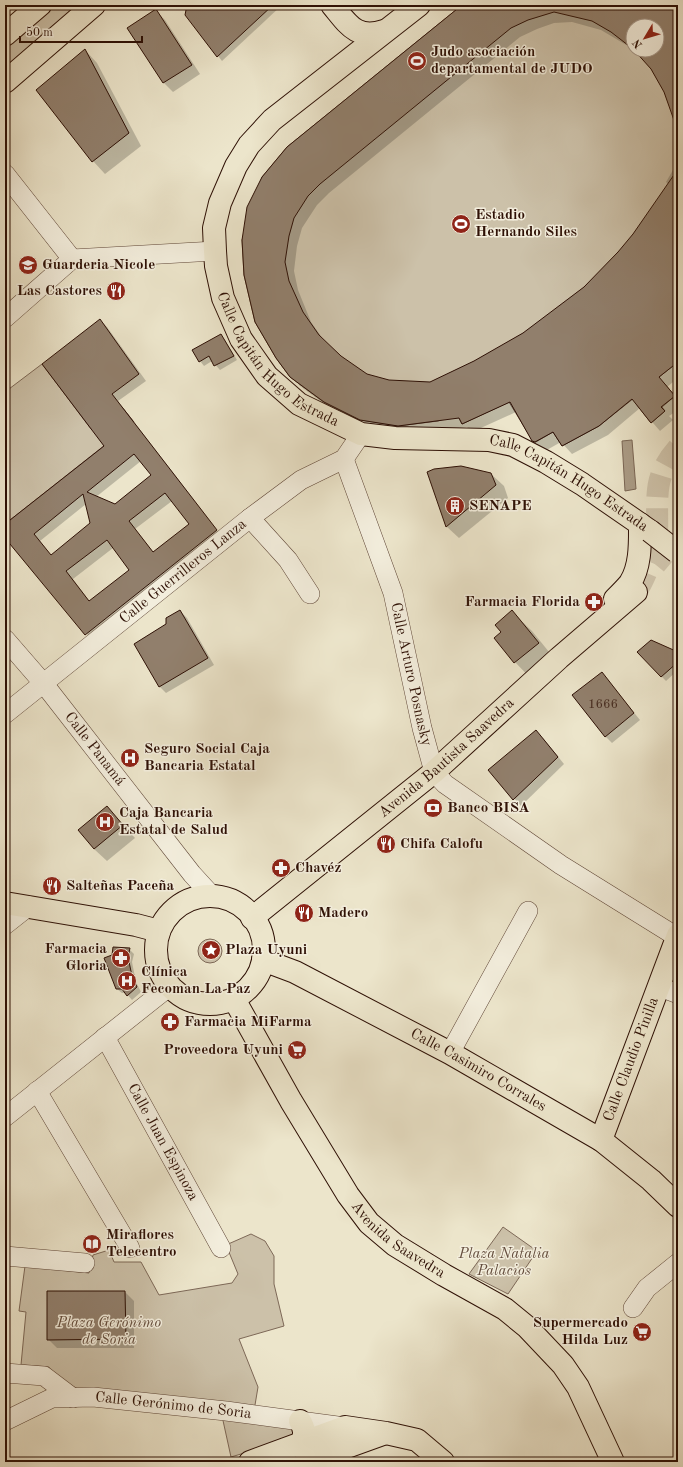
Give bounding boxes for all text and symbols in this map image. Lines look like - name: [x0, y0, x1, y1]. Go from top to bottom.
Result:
- scale bar: [20, 18, 142, 44]
- north arrow: [625, 18, 665, 58]
- text: 50 m: [26, 26, 53, 39]
- text: N: [631, 36, 645, 50]
- place label: Judo asociación departamental de JUDO: [431, 45, 593, 77]
- sports icon: Judo asociación departamental de JUDO: [406, 50, 428, 72]
- place label: Estadio Hernando Siles: [475, 208, 577, 240]
- sports icon: Estadio Hernando Siles: [450, 213, 472, 235]
- school or university icon: Guarderia Nicole: [17, 254, 39, 276]
- place label: Guarderia Nicole: [42, 258, 155, 273]
- restaurant icon: Las Castores: [105, 280, 127, 302]
- place label: Las Castores: [17, 284, 102, 299]
- street label: Calle Capitán Hugo Estrada: [214, 291, 342, 430]
- street label: Calle Capitán Hugo Estrada: [488, 433, 651, 535]
- building icon: SENAPE: [444, 495, 466, 517]
- place label: SENAPE: [469, 499, 532, 514]
- street label: Calle Guerrilleros Lanza: [117, 516, 250, 627]
- pharmacy icon: Farmacia Florida: [583, 591, 605, 613]
- place label: Farmacia Florida: [465, 595, 580, 610]
- street label: Calle Arturo Posnasky: [388, 601, 434, 748]
- street label: Avenida Bautista Saavedra: [376, 695, 518, 821]
- house number: 1666: [588, 698, 618, 711]
- street label: Calle Panamá: [62, 710, 128, 789]
- place label: Seguro Social Caja Bancaria Estatal: [144, 742, 270, 774]
- hospital icon: Seguro Social Caja Bancaria Estatal: [119, 747, 141, 769]
- bank icon: Banco BISA: [422, 797, 444, 819]
- place label: Banco BISA: [447, 801, 529, 816]
- place label: Caja Bancaria Estatal de Salud: [119, 806, 228, 838]
- hospital icon: Caja Bancaria Estatal de Salud: [94, 811, 116, 833]
- restaurant icon: Chifa Calofu: [375, 833, 397, 855]
- place label: Chifa Calofu: [400, 837, 483, 852]
- pharmacy icon: Chavéz: [270, 857, 292, 879]
- place label: Chavéz: [295, 861, 341, 876]
- restaurant icon: Salteñas Paceña: [41, 875, 63, 897]
- place label: Salteñas Paceña: [66, 879, 175, 894]
- restaurant icon: Madero: [293, 902, 315, 924]
- place label: Madero: [318, 906, 368, 921]
- place icon: Plaza Uyuni: [200, 939, 222, 961]
- place label: Farmacia Gloria: [45, 942, 107, 974]
- place label: Plaza Uyuni: [225, 943, 307, 958]
- pharmacy icon: Farmacia Gloria: [110, 947, 132, 969]
- place label: Clínica Fecoman La Paz: [141, 965, 251, 997]
- hospital icon: Clínica Fecoman La Paz: [116, 970, 138, 992]
- street label: Calle Claudio Pinilla: [601, 995, 662, 1124]
- pharmacy icon: Farmacia MiFarma: [159, 1011, 181, 1033]
- place label: Farmacia MiFarma: [184, 1015, 312, 1030]
- street label: Calle Casimiro Corrales: [408, 1026, 549, 1114]
- supermarket icon: Proveedora Uyuni: [286, 1039, 308, 1061]
- place label: Proveedora Uyuni: [163, 1043, 283, 1058]
- street label: Calle Juan Espinoza: [125, 1081, 201, 1204]
- street label: Avenida Saavedra: [348, 1199, 448, 1281]
- place label: Miraflores Telecentro: [106, 1228, 177, 1260]
- library icon: Miraflores Telecentro: [81, 1233, 103, 1255]
- park label: Plaza Natalia Palacios: [457, 1247, 550, 1279]
- park label: Plaza Gerónimo de Soria: [56, 1316, 161, 1348]
- place label: Supermercado Hilda Luz: [533, 1316, 628, 1348]
- supermarket icon: Supermercado Hilda Luz: [631, 1321, 653, 1343]
- street label: Calle Gerónimo de Soria: [94, 1390, 253, 1422]

